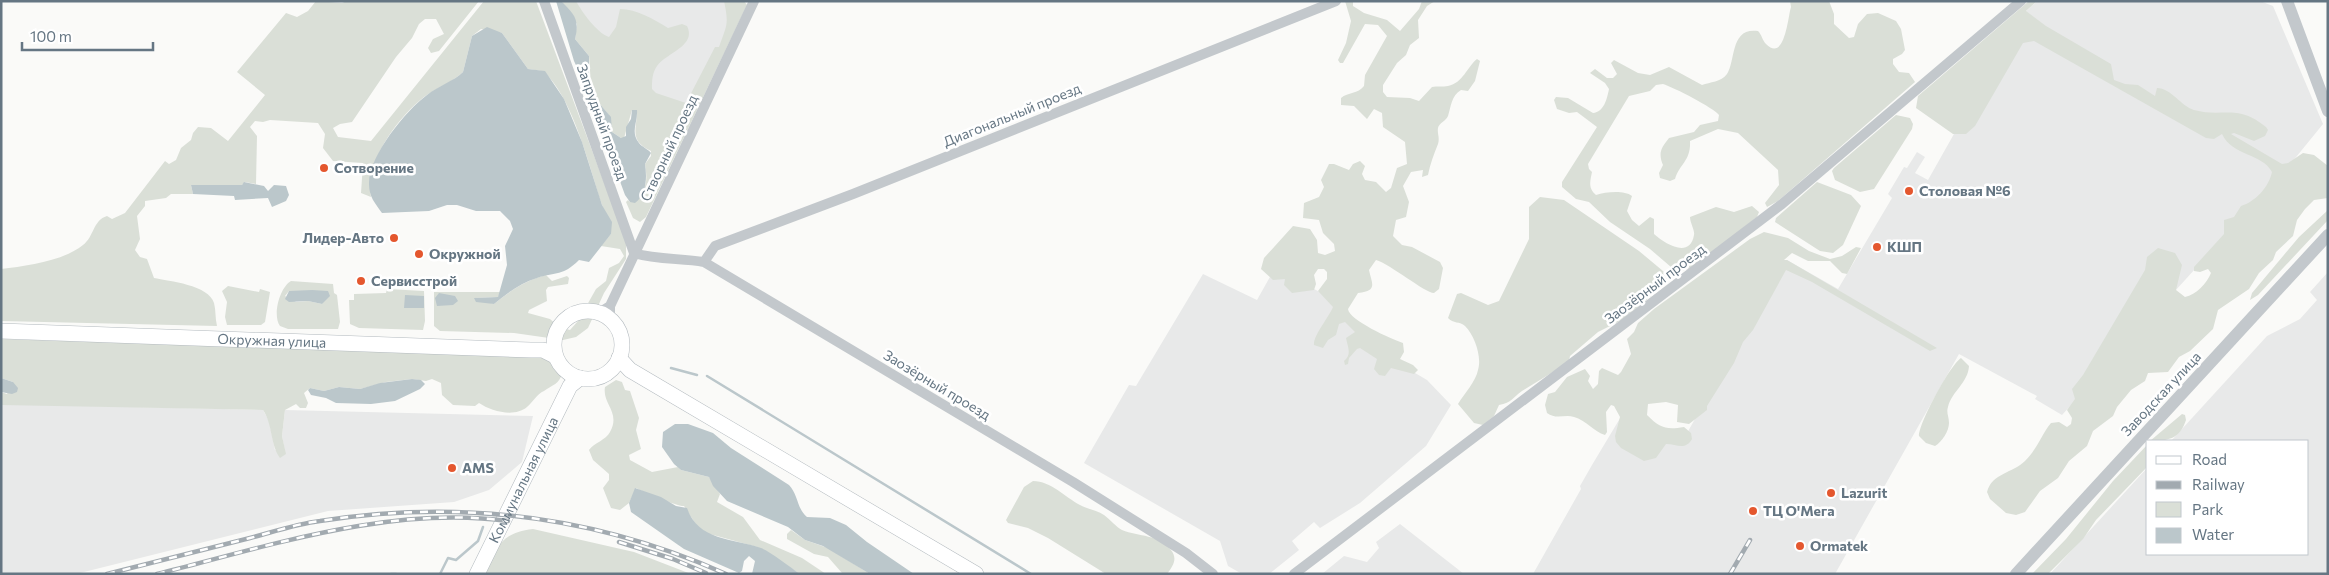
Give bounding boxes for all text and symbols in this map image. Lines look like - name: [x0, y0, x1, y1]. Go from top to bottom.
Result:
- scale bar: [22, 20, 154, 52]
- text: 100 m: [30, 27, 72, 45]
- street label: Запрудный проезд: [574, 62, 631, 182]
- street label: Диагональный проезд: [941, 79, 1083, 150]
- street label: Створный проезд: [636, 92, 701, 204]
- place label: Сотворение: [334, 159, 414, 176]
- marker: Сотворение: [318, 162, 330, 174]
- place label: Столовая №6: [1919, 182, 2011, 199]
- marker: Столовая №6: [1903, 185, 1915, 197]
- place label: Лидер-Авто: [303, 229, 384, 246]
- marker: Лидер-Авто: [388, 232, 400, 244]
- place label: КШП: [1887, 238, 1922, 255]
- street label: Заозёрный проезд: [1601, 240, 1708, 327]
- marker: КШП: [1871, 241, 1883, 253]
- place label: Окружной: [429, 245, 501, 262]
- marker: Окружной: [413, 248, 425, 260]
- place label: Сервисстрой: [371, 272, 457, 289]
- marker: Сервисстрой: [355, 275, 367, 287]
- street label: Окружная улица: [217, 330, 327, 351]
- street label: Заозёрный проезд: [881, 346, 994, 423]
- street label: Заводская улица: [2117, 348, 2204, 439]
- street label: Коммунальная улица: [485, 414, 561, 546]
- legend: [2146, 440, 2309, 555]
- text: Road: [2192, 450, 2227, 468]
- place label: AMS: [462, 459, 494, 476]
- marker: AMS: [446, 462, 458, 474]
- text: Railway: [2192, 475, 2245, 493]
- place label: Lazurit: [1841, 484, 1887, 501]
- marker: Lazurit: [1825, 487, 1837, 499]
- text: Park: [2192, 500, 2223, 518]
- place label: ТЦ О'Мега: [1763, 502, 1834, 519]
- marker: ТЦ О'Мега: [1747, 505, 1759, 517]
- text: Water: [2192, 525, 2234, 543]
- place label: Ormatek: [1810, 537, 1868, 554]
- marker: Ormatek: [1794, 540, 1806, 552]

